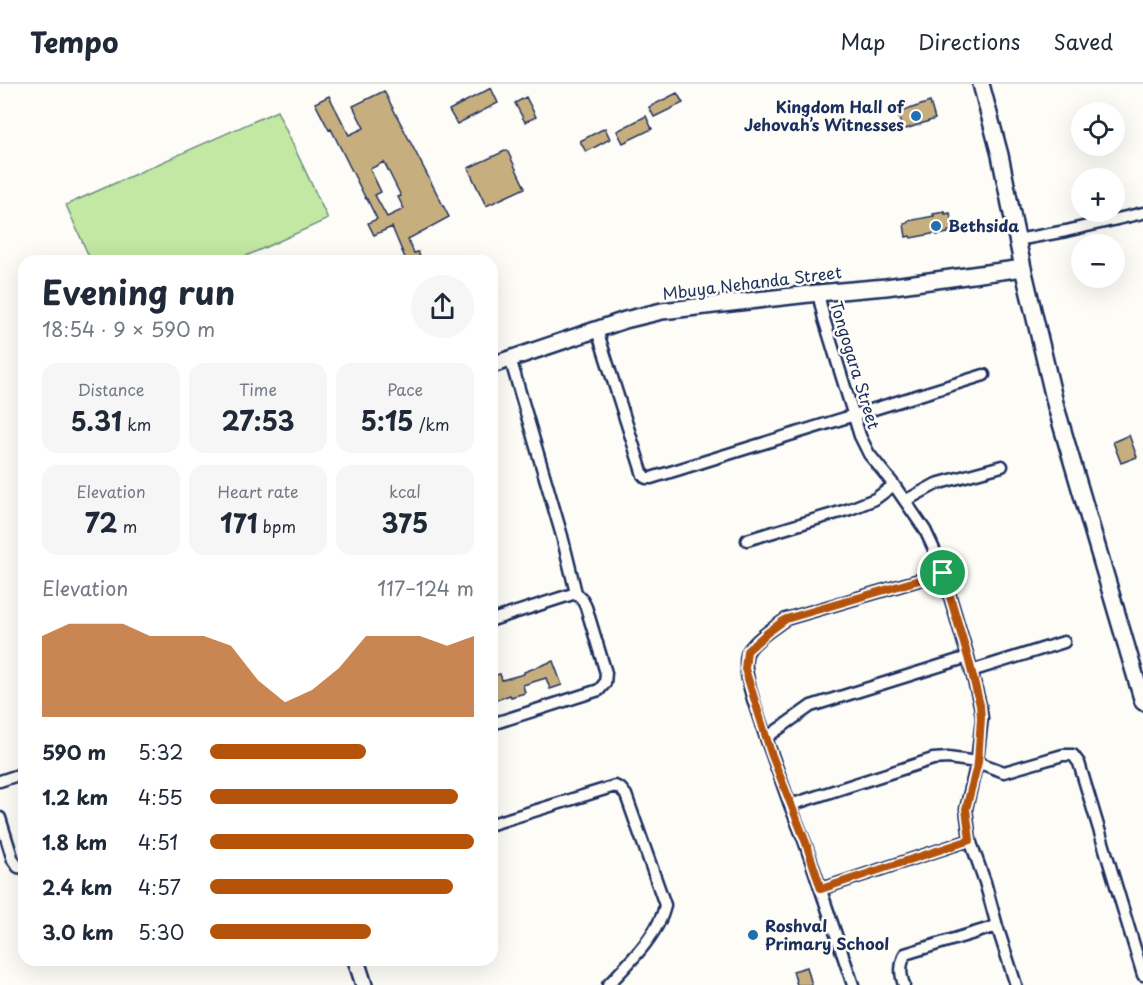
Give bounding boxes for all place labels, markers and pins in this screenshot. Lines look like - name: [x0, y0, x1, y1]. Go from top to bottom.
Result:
- place label: Kingdom Hall of Jehovah’s Witnesses: [744, 94, 905, 136]
- marker: Kingdom Hall of Jehovah’s Witnesses: [909, 109, 923, 123]
- place label: Bethsida: [948, 213, 1020, 237]
- marker: Bethsida: [929, 219, 943, 233]
- pin: [917, 547, 968, 598]
- place label: Roshval Primary School: [765, 913, 889, 955]
- marker: Roshval Primary School: [746, 928, 760, 942]

